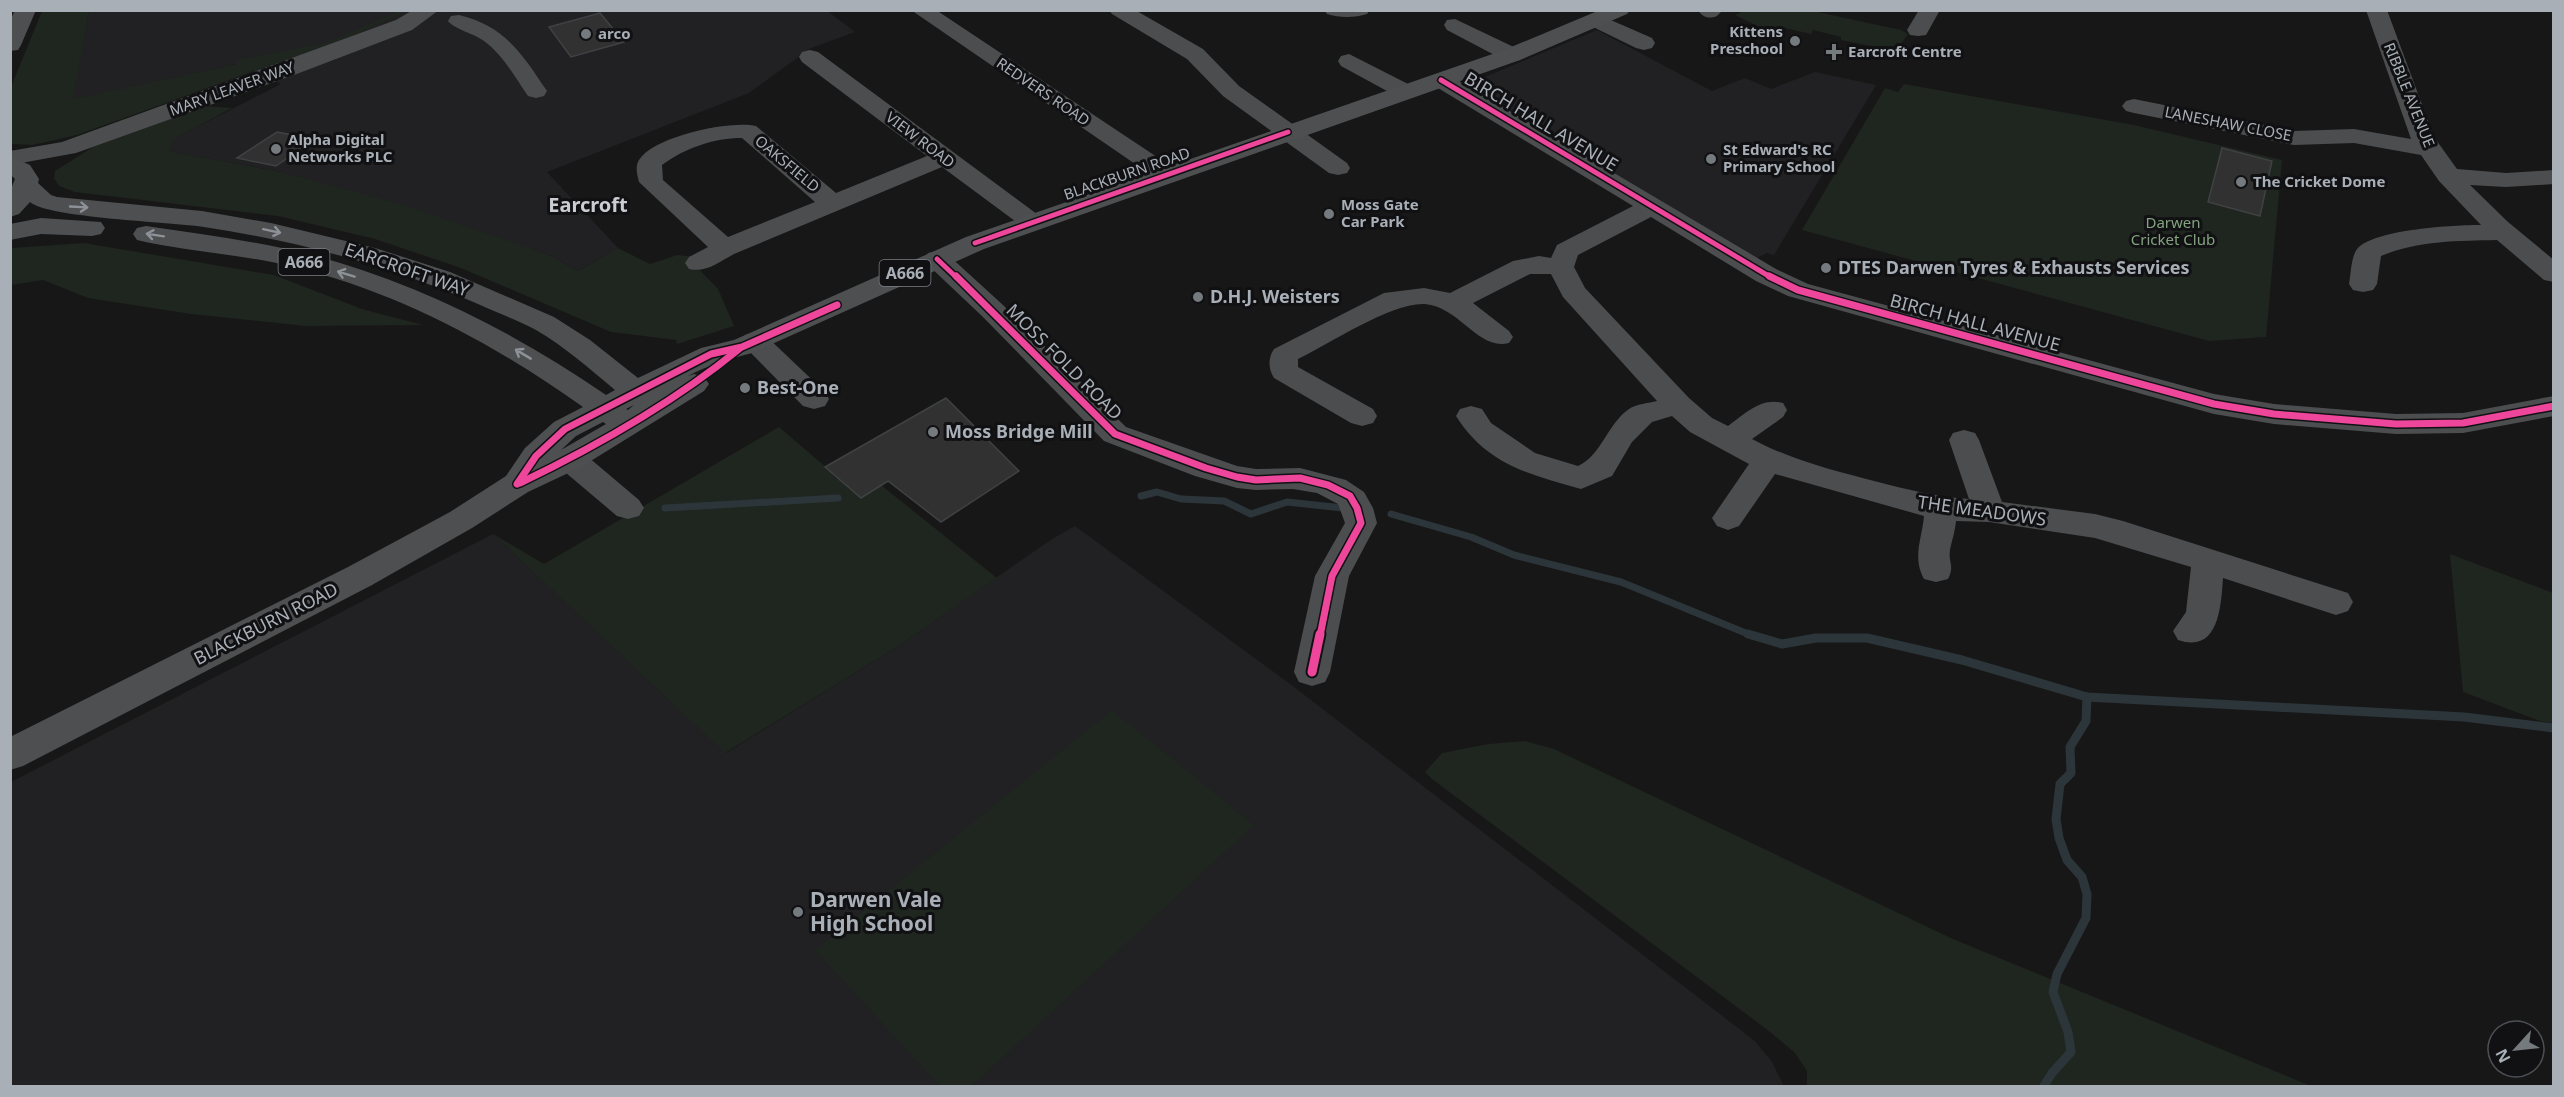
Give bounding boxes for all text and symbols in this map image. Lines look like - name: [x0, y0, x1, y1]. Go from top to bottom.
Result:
- place label: Kittens Preschool: [1710, 21, 1783, 58]
- place label: arco: [598, 23, 631, 43]
- marker: arco: [579, 27, 593, 41]
- marker: Kittens Preschool: [1788, 34, 1802, 48]
- street label: RIBBLE AVENUE: [2380, 39, 2440, 150]
- place label: Earcroft Centre: [1848, 41, 1962, 61]
- marker: Earcroft Centre: [1825, 43, 1843, 61]
- street label: REDVERS ROAD: [993, 53, 1094, 130]
- street label: MARY LEAVER WAY: [167, 56, 297, 120]
- street label: BIRCH HALL AVENUE: [1460, 66, 1623, 177]
- street label: LANESHAW CLOSE: [2163, 101, 2293, 145]
- street label: VIEW ROAD: [882, 107, 959, 172]
- place label: Alpha Digital Networks PLC: [288, 129, 393, 166]
- street label: OAKSFIELD: [751, 130, 824, 196]
- place label: St Edward's RC Primary School: [1723, 139, 1835, 176]
- marker: Alpha Digital Networks PLC: [269, 142, 283, 156]
- street label: BLACKBURN ROAD: [1061, 142, 1193, 204]
- marker: St Edward's RC Primary School: [1704, 152, 1718, 166]
- place label: The Cricket Dome: [2253, 171, 2385, 191]
- marker: The Cricket Dome: [2234, 175, 2248, 189]
- district label: Earcroft: [548, 191, 628, 218]
- place label: Moss Gate Car Park: [1341, 194, 1419, 231]
- one-way arrow: [68, 202, 88, 213]
- marker: Moss Gate Car Park: [1322, 207, 1336, 221]
- park label: Darwen Cricket Club: [2131, 212, 2215, 249]
- one-way arrow: [262, 226, 281, 237]
- one-way arrow: [146, 230, 166, 241]
- street label: EARCROFT WAY: [342, 237, 473, 302]
- road number: A666: [278, 249, 330, 275]
- place label: DTES Darwen Tyres & Exhausts Services: [1838, 255, 2190, 279]
- road number: A666: [880, 260, 930, 286]
- marker: DTES Darwen Tyres & Exhausts Services: [1819, 261, 1833, 275]
- one-way arrow: [337, 268, 356, 279]
- place label: D.H.J. Weisters: [1210, 284, 1340, 308]
- street label: BIRCH HALL AVENUE: [1888, 288, 2063, 356]
- marker: D.H.J. Weisters: [1191, 290, 1205, 304]
- street label: MOSS FOLD ROAD: [1001, 298, 1128, 425]
- one-way arrow: [515, 348, 532, 360]
- place label: Best-One: [757, 375, 839, 399]
- marker: Best-One: [738, 381, 752, 395]
- place label: Moss Bridge Mill: [945, 419, 1093, 443]
- marker: Moss Bridge Mill: [926, 425, 940, 439]
- street label: THE MEADOWS: [1916, 489, 2048, 531]
- street label: BLACKBURN ROAD: [189, 576, 342, 670]
- place label: Darwen Vale High School: [810, 885, 942, 937]
- marker: Darwen Vale High School: [791, 905, 805, 919]
- north arrow: [2486, 1019, 2546, 1079]
- text: N: [2490, 1045, 2515, 1067]

